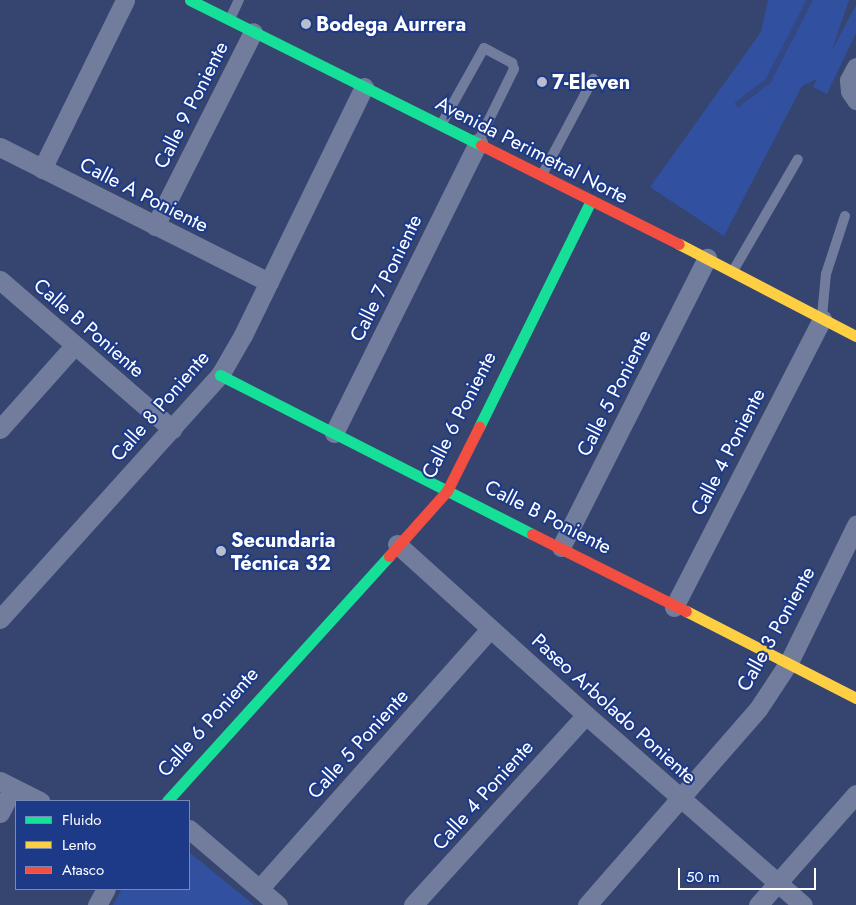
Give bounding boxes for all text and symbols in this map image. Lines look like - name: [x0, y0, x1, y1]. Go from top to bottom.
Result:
- place label: Bodega Aurrera: [316, 12, 466, 36]
- marker: Bodega Aurrera: [300, 18, 312, 30]
- street label: Calle 9 Poniente: [149, 38, 233, 172]
- place label: 7-Eleven: [552, 70, 630, 94]
- marker: 7-Eleven: [536, 76, 548, 88]
- street label: Avenida Perimetral Norte: [432, 91, 632, 209]
- street label: Calle A Poniente: [76, 152, 212, 238]
- street label: Calle 7 Poniente: [345, 211, 427, 345]
- street label: Calle B Poniente: [29, 273, 149, 383]
- street label: Calle 5 Poniente: [572, 326, 656, 460]
- street label: Calle 8 Poniente: [105, 346, 215, 466]
- street label: Calle 6 Poniente: [417, 348, 501, 482]
- street label: Calle 4 Poniente: [686, 384, 770, 520]
- street label: Calle B Poniente: [481, 475, 615, 559]
- place label: Secundaria Técnica 32: [231, 528, 335, 575]
- marker: Secundaria Técnica 32: [215, 545, 227, 557]
- street label: Calle 3 Poniente: [732, 563, 820, 695]
- street label: Paseo Arbolado Poniente: [527, 629, 701, 789]
- street label: Calle 6 Poniente: [153, 662, 263, 782]
- street label: Calle 5 Poniente: [303, 684, 413, 804]
- street label: Calle 4 Poniente: [427, 735, 539, 855]
- legend: [15, 800, 190, 890]
- text: Fluido: [62, 809, 101, 831]
- text: Lento: [62, 834, 96, 856]
- scale bar: [681, 858, 818, 890]
- text: Atasco: [62, 859, 104, 881]
- text: 50 m: [686, 866, 720, 888]

